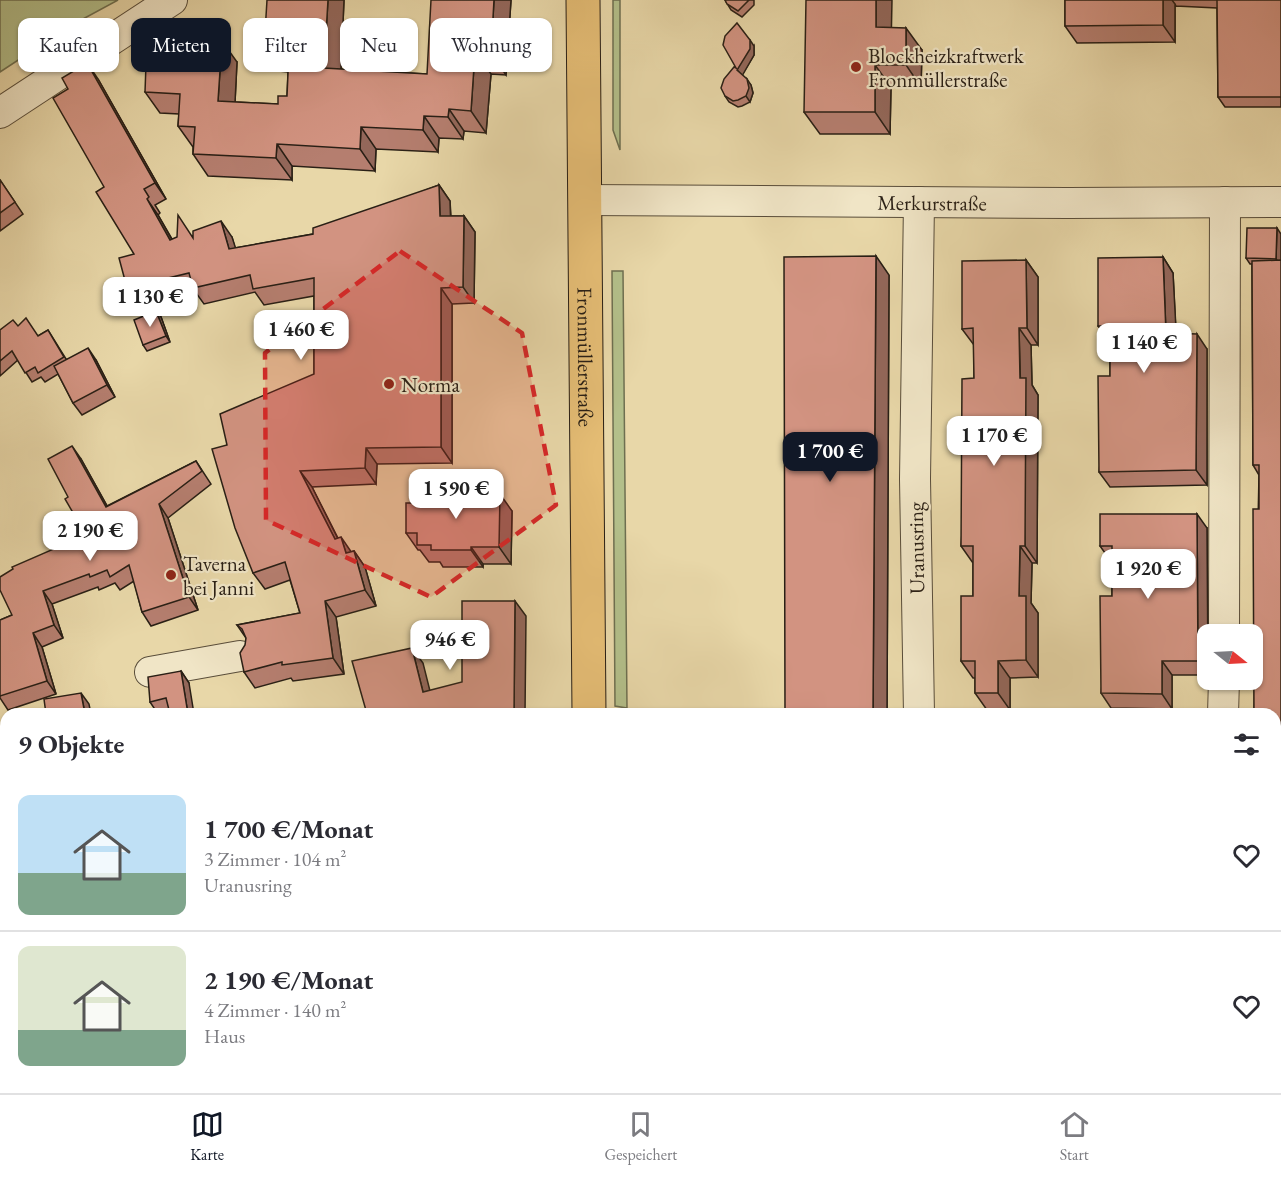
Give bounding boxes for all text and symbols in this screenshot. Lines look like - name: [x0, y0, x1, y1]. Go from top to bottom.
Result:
- chip: Kaufen: [18, 18, 119, 72]
- chip: Mieten: [131, 18, 231, 72]
- chip: Filter: [243, 18, 328, 72]
- chip: Neu: [340, 18, 418, 72]
- chip: Wohnung: [430, 18, 552, 72]
- place label: Blockheizkraftwerk Fronmüllerstraße: [868, 42, 1025, 93]
- marker: Blockheizkraftwerk Fronmüllerstraße: [849, 60, 863, 74]
- street label: Merkurstraße: [877, 188, 987, 216]
- pin: 1 130 €: [95, 277, 205, 328]
- text: 1 130 €: [117, 283, 183, 309]
- street label: Fronmüllerstraße: [572, 287, 600, 427]
- pin: 1 460 €: [246, 310, 356, 361]
- text: 1 460 €: [268, 316, 334, 342]
- pin: 1 140 €: [1089, 323, 1199, 374]
- text: 1 140 €: [1111, 329, 1177, 355]
- place label: Norma: [401, 371, 460, 398]
- marker: Norma: [382, 377, 396, 391]
- pin: 1 170 €: [939, 416, 1049, 467]
- text: 1 170 €: [961, 422, 1027, 448]
- pin: 1 700 €: [775, 432, 885, 483]
- text: 1 700 €: [797, 438, 863, 464]
- pin: 1 590 €: [401, 469, 511, 520]
- text: 1 590 €: [423, 475, 489, 501]
- street label: Uranusring: [902, 501, 930, 594]
- pin: 2 190 €: [35, 511, 145, 562]
- text: 2 190 €: [57, 517, 123, 543]
- pin: 1 920 €: [1093, 549, 1203, 600]
- place label: Taverna bei Janni: [183, 550, 254, 601]
- text: 1 920 €: [1115, 555, 1181, 581]
- marker: Taverna bei Janni: [164, 568, 178, 582]
- pin: 946 €: [408, 620, 492, 671]
- north arrow: [1197, 624, 1263, 690]
- map controls: [1197, 624, 1263, 690]
- text: 946 €: [424, 626, 476, 652]
- text: 9 Objekte: [18, 727, 124, 761]
- icon: filters: [1230, 728, 1263, 761]
- text: 1 700 €/Monat: [204, 812, 373, 846]
- icon: home: [66, 819, 138, 891]
- icon: heart: [1230, 839, 1263, 872]
- text: 3 Zimmer · 104 m²: [204, 846, 347, 872]
- text: Uranusring: [204, 872, 292, 898]
- text: 2 190 €/Monat: [204, 963, 373, 997]
- icon: home: [66, 970, 138, 1042]
- icon: heart: [1230, 990, 1263, 1023]
- text: 4 Zimmer · 140 m²: [204, 997, 347, 1023]
- text: Haus: [204, 1023, 245, 1049]
- tab: Karte: [190, 1108, 224, 1165]
- tab: Gespeichert: [604, 1108, 677, 1165]
- tab: Start: [1058, 1108, 1091, 1165]

